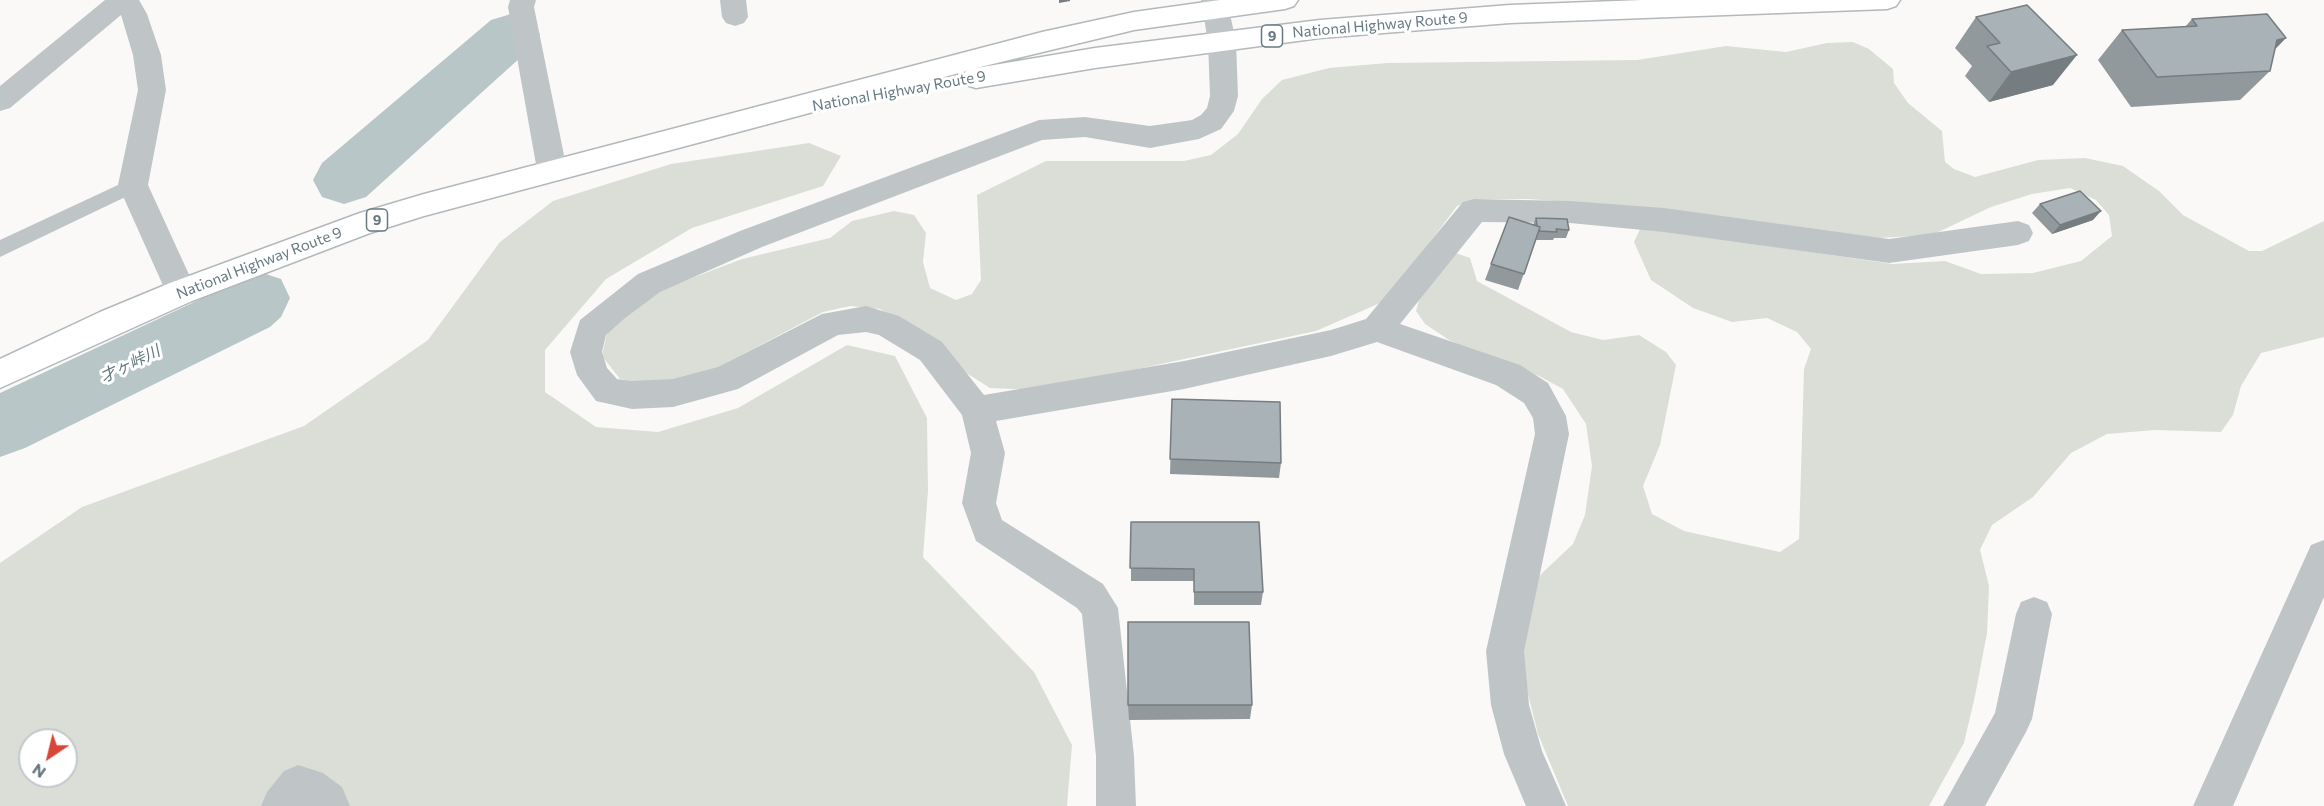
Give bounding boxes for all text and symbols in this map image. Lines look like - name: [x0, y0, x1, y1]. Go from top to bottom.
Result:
- street label: National Highway Route 9: [1292, 8, 1468, 42]
- road number: 9: [1262, 25, 1282, 47]
- street label: National Highway Route 9: [811, 67, 987, 115]
- road number: 9: [366, 209, 388, 231]
- street label: National Highway Route 9: [174, 223, 344, 303]
- water label: 才ヶ峠川: [97, 341, 163, 387]
- north arrow: [18, 728, 78, 788]
- text: N: [28, 760, 49, 783]

